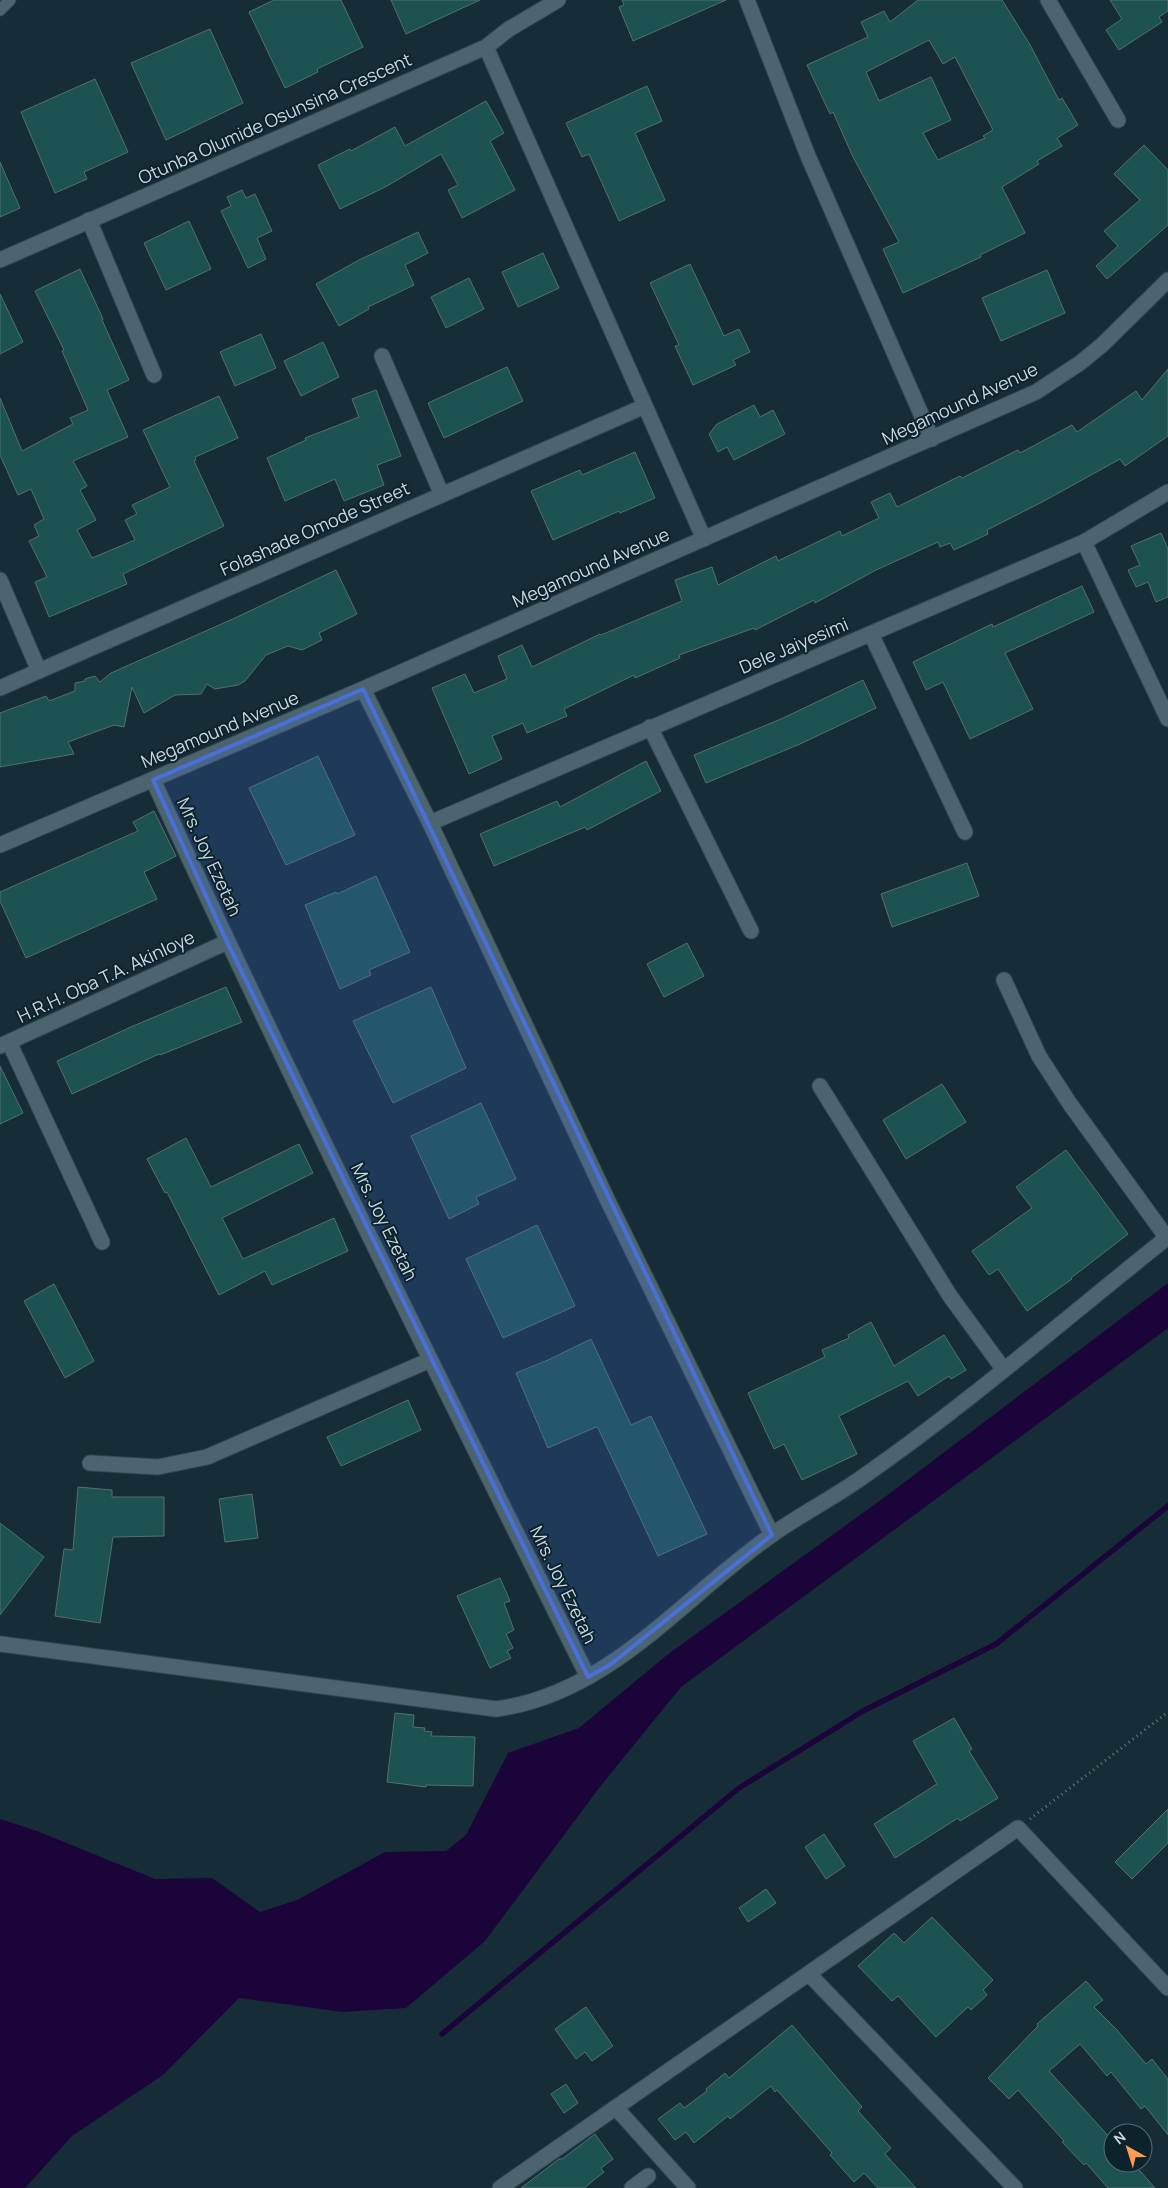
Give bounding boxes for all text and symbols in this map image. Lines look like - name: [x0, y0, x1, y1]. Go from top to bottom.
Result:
- street label: Otunba Olumide Osunsina Crescent: [134, 47, 415, 189]
- street label: Megamound Avenue: [878, 356, 1041, 450]
- street label: Folashade Omode Street: [216, 475, 413, 581]
- street label: Megamound Avenue: [508, 522, 673, 612]
- street label: Dele Jaiyesimi: [735, 611, 852, 679]
- street label: Megamound Avenue: [137, 685, 302, 773]
- street label: Mrs. Joy Ezetah: [172, 793, 248, 920]
- street label: H.R.H. Oba T.A. Akinloye: [13, 924, 198, 1028]
- street label: Mrs. Joy Ezetah: [346, 1159, 424, 1284]
- street label: Mrs. Joy Ezetah: [525, 1522, 603, 1647]
- north arrow: [1103, 2123, 1153, 2173]
- text: N: [1110, 2127, 1129, 2148]

